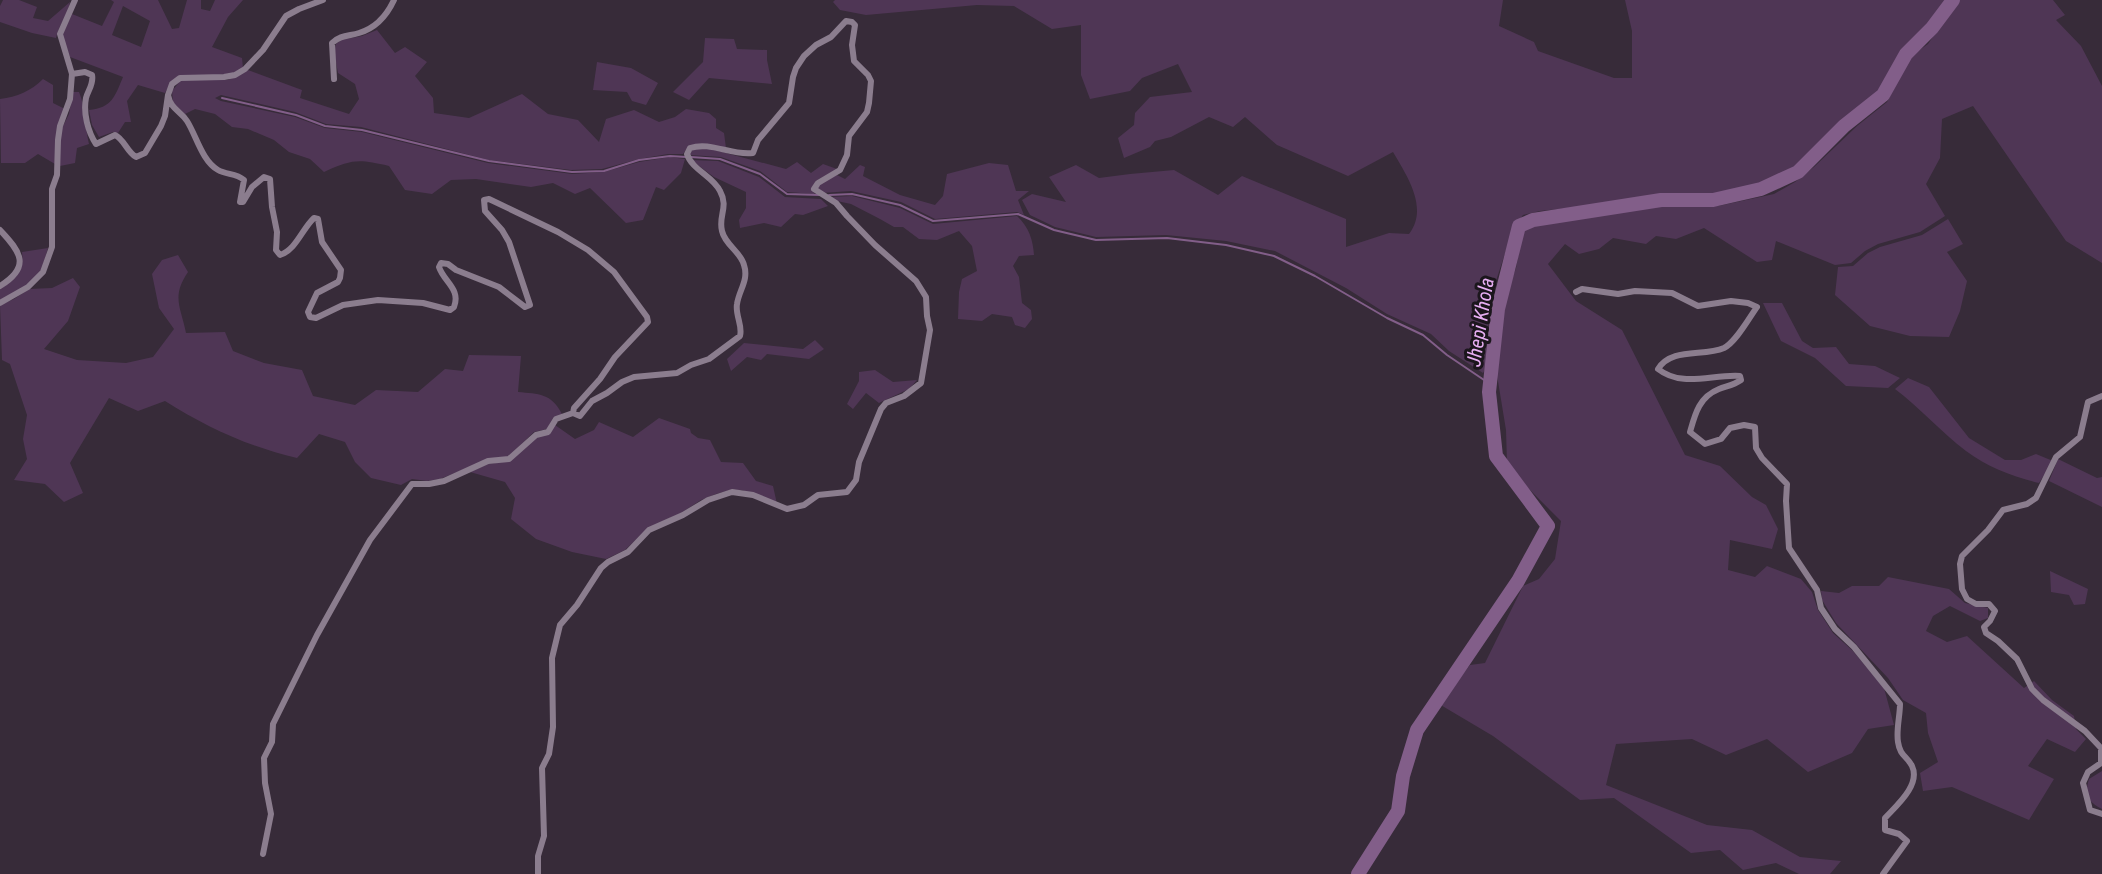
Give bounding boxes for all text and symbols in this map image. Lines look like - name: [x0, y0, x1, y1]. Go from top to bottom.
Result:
- water label: Jhepi Khola: [1461, 276, 1499, 368]

